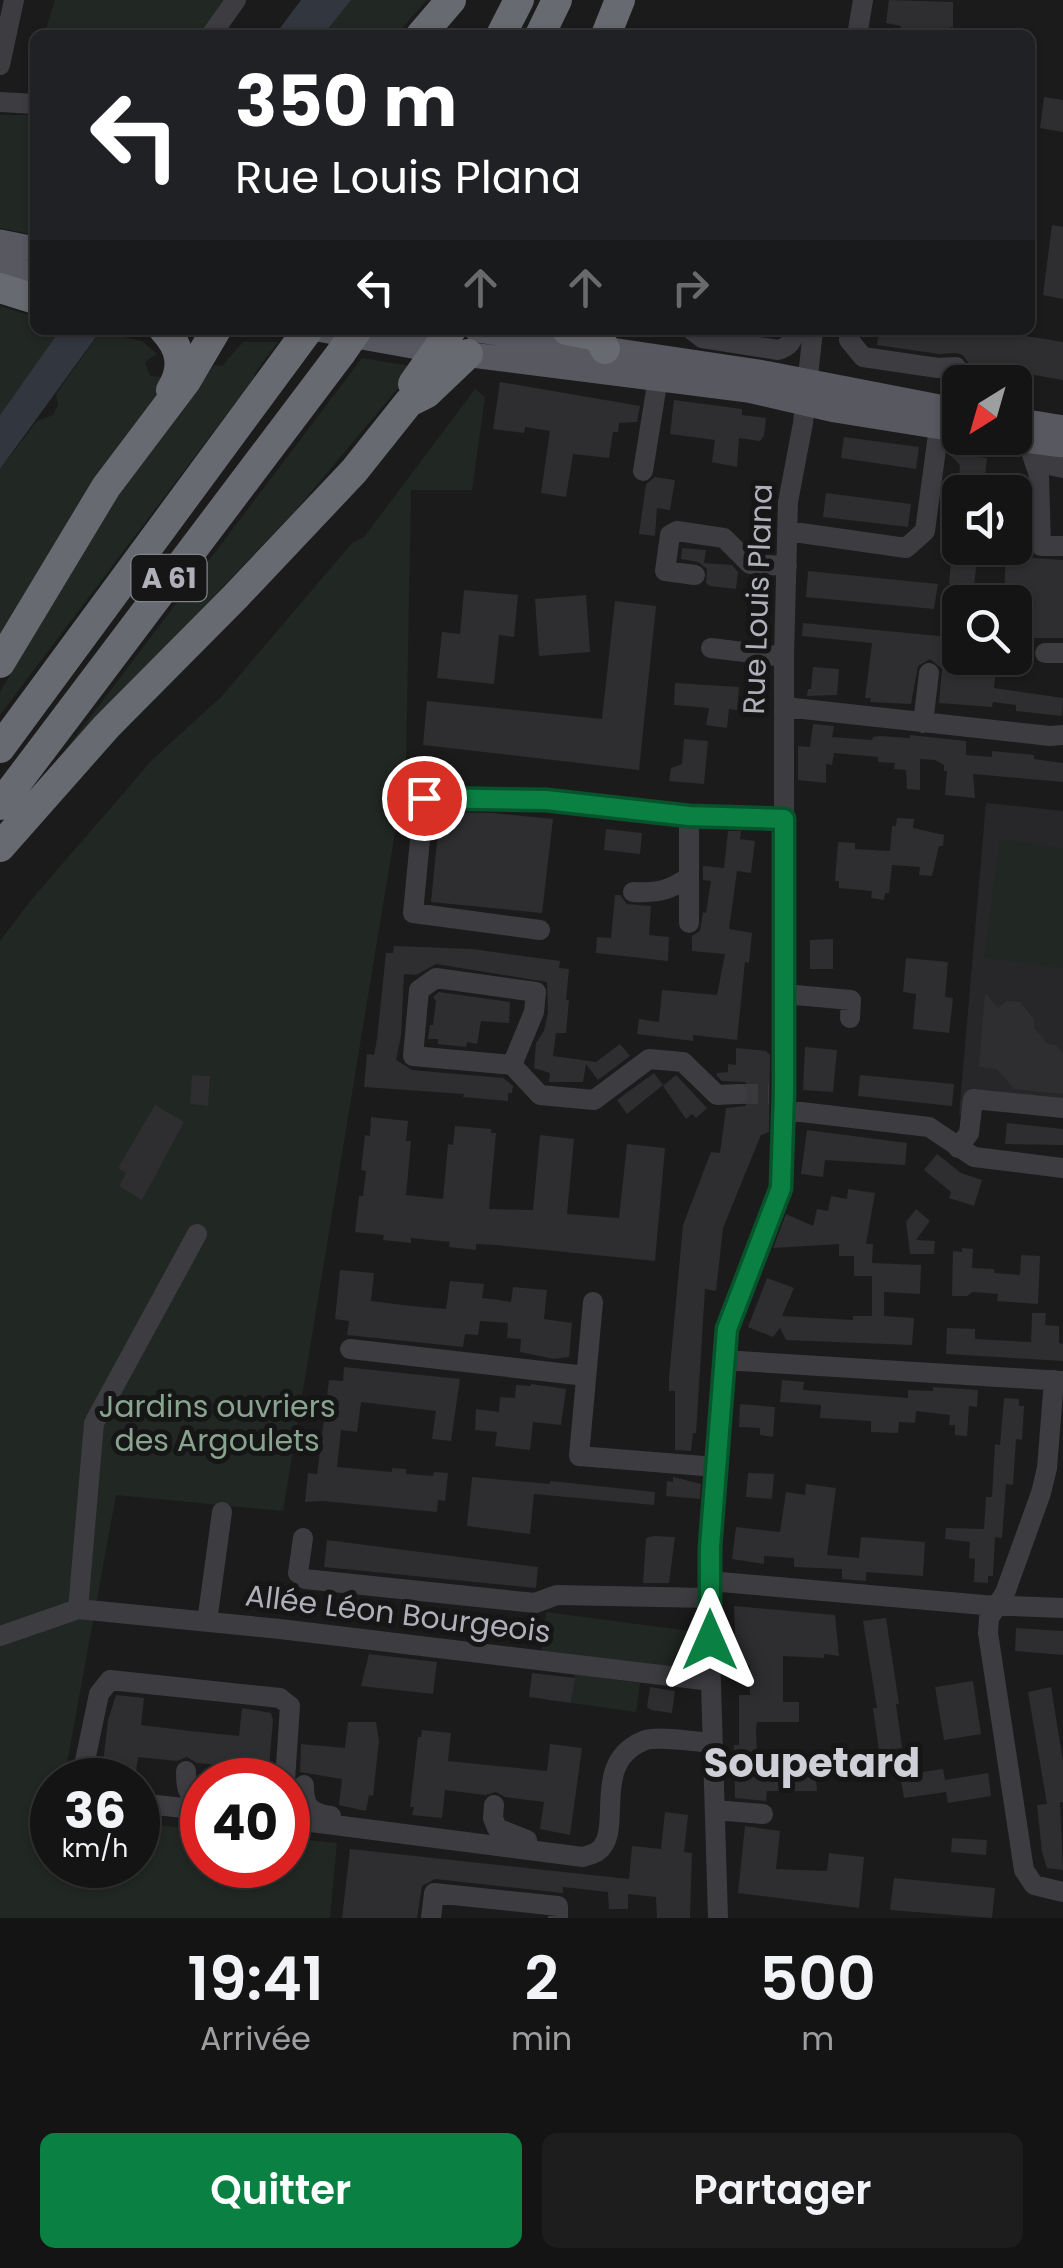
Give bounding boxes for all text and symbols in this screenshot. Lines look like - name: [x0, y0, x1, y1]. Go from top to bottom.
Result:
- text: 350 m: [235, 52, 457, 151]
- icon: left: [70, 70, 200, 200]
- text: Rue Louis Plana: [235, 146, 581, 209]
- icon: left: [348, 260, 403, 315]
- icon: ahead: [453, 260, 508, 315]
- icon: ahead: [558, 260, 613, 315]
- icon: right: [663, 260, 718, 315]
- north arrow: [942, 365, 1032, 455]
- map controls: [942, 365, 1032, 675]
- button: sound: [942, 475, 1032, 565]
- street label: Rue Louis Plana: [732, 483, 783, 715]
- road number: A 61: [132, 555, 206, 601]
- button: search: [942, 585, 1032, 675]
- pin: [382, 756, 467, 841]
- icon: arrive: [397, 771, 452, 826]
- park label: Jardins ouvriers des Argoulets: [98, 1385, 336, 1462]
- street label: Allée Léon Bourgeois: [243, 1573, 553, 1654]
- position arrow: [658, 1588, 762, 1692]
- district label: Soupetard: [704, 1735, 920, 1791]
- speed limit sign: 40: [180, 1758, 310, 1888]
- text: 36: [64, 1775, 126, 1846]
- text: km/h: [62, 1831, 128, 1866]
- text: 19:41: [187, 1937, 324, 2021]
- text: 2: [524, 1937, 559, 2021]
- text: 500: [760, 1937, 876, 2021]
- text: Arrivée: [200, 2016, 311, 2061]
- text: min: [511, 2016, 572, 2061]
- text: m: [801, 2016, 834, 2061]
- button: Quitter: [40, 2133, 522, 2248]
- button: Partager: [542, 2133, 1023, 2248]

